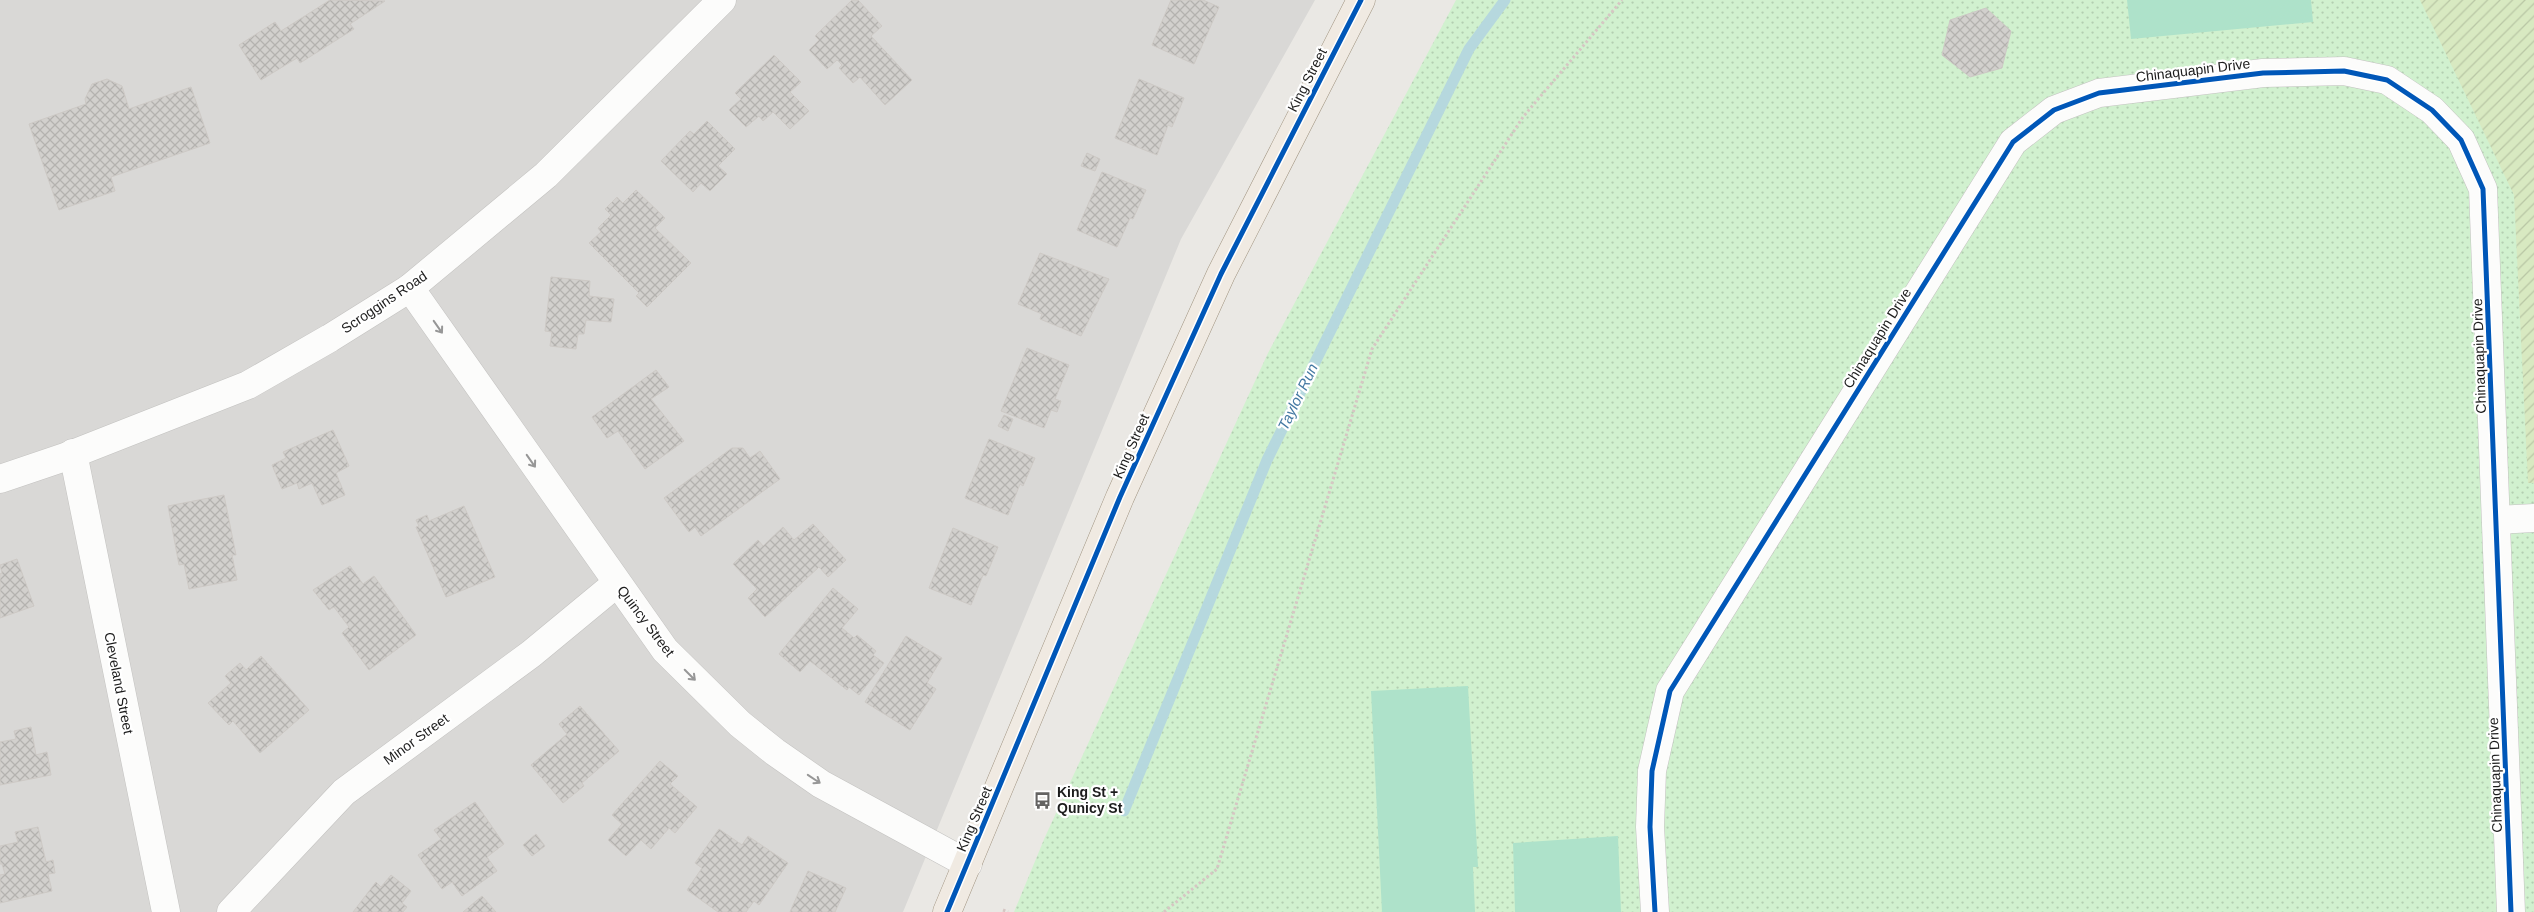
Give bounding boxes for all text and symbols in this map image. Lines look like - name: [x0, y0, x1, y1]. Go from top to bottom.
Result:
- street label: King Street: [1284, 45, 1330, 114]
- street label: Chinaquapin Drive: [2135, 55, 2251, 85]
- street label: Scroggins Road: [338, 268, 430, 336]
- street label: Chinaquapin Drive: [1840, 285, 1914, 391]
- street label: Chinaquapin Drive: [2469, 298, 2489, 414]
- one-way arrow: [433, 320, 443, 334]
- water label: Taylor Run: [1274, 361, 1321, 433]
- street label: King Street: [1110, 411, 1152, 481]
- one-way arrow: [526, 454, 536, 468]
- street label: Quincy Street: [614, 582, 678, 660]
- street label: Cleveland Street: [101, 631, 137, 735]
- one-way arrow: [684, 669, 697, 681]
- street label: Minor Street: [380, 710, 452, 768]
- street label: Chinaquapin Drive: [2485, 717, 2505, 833]
- one-way arrow: [807, 775, 821, 785]
- street label: King Street: [953, 784, 995, 854]
- place label: King St + Qunicy St: [1057, 784, 1123, 816]
- bus stop icon: King St + Qunicy St: [1033, 790, 1053, 810]

